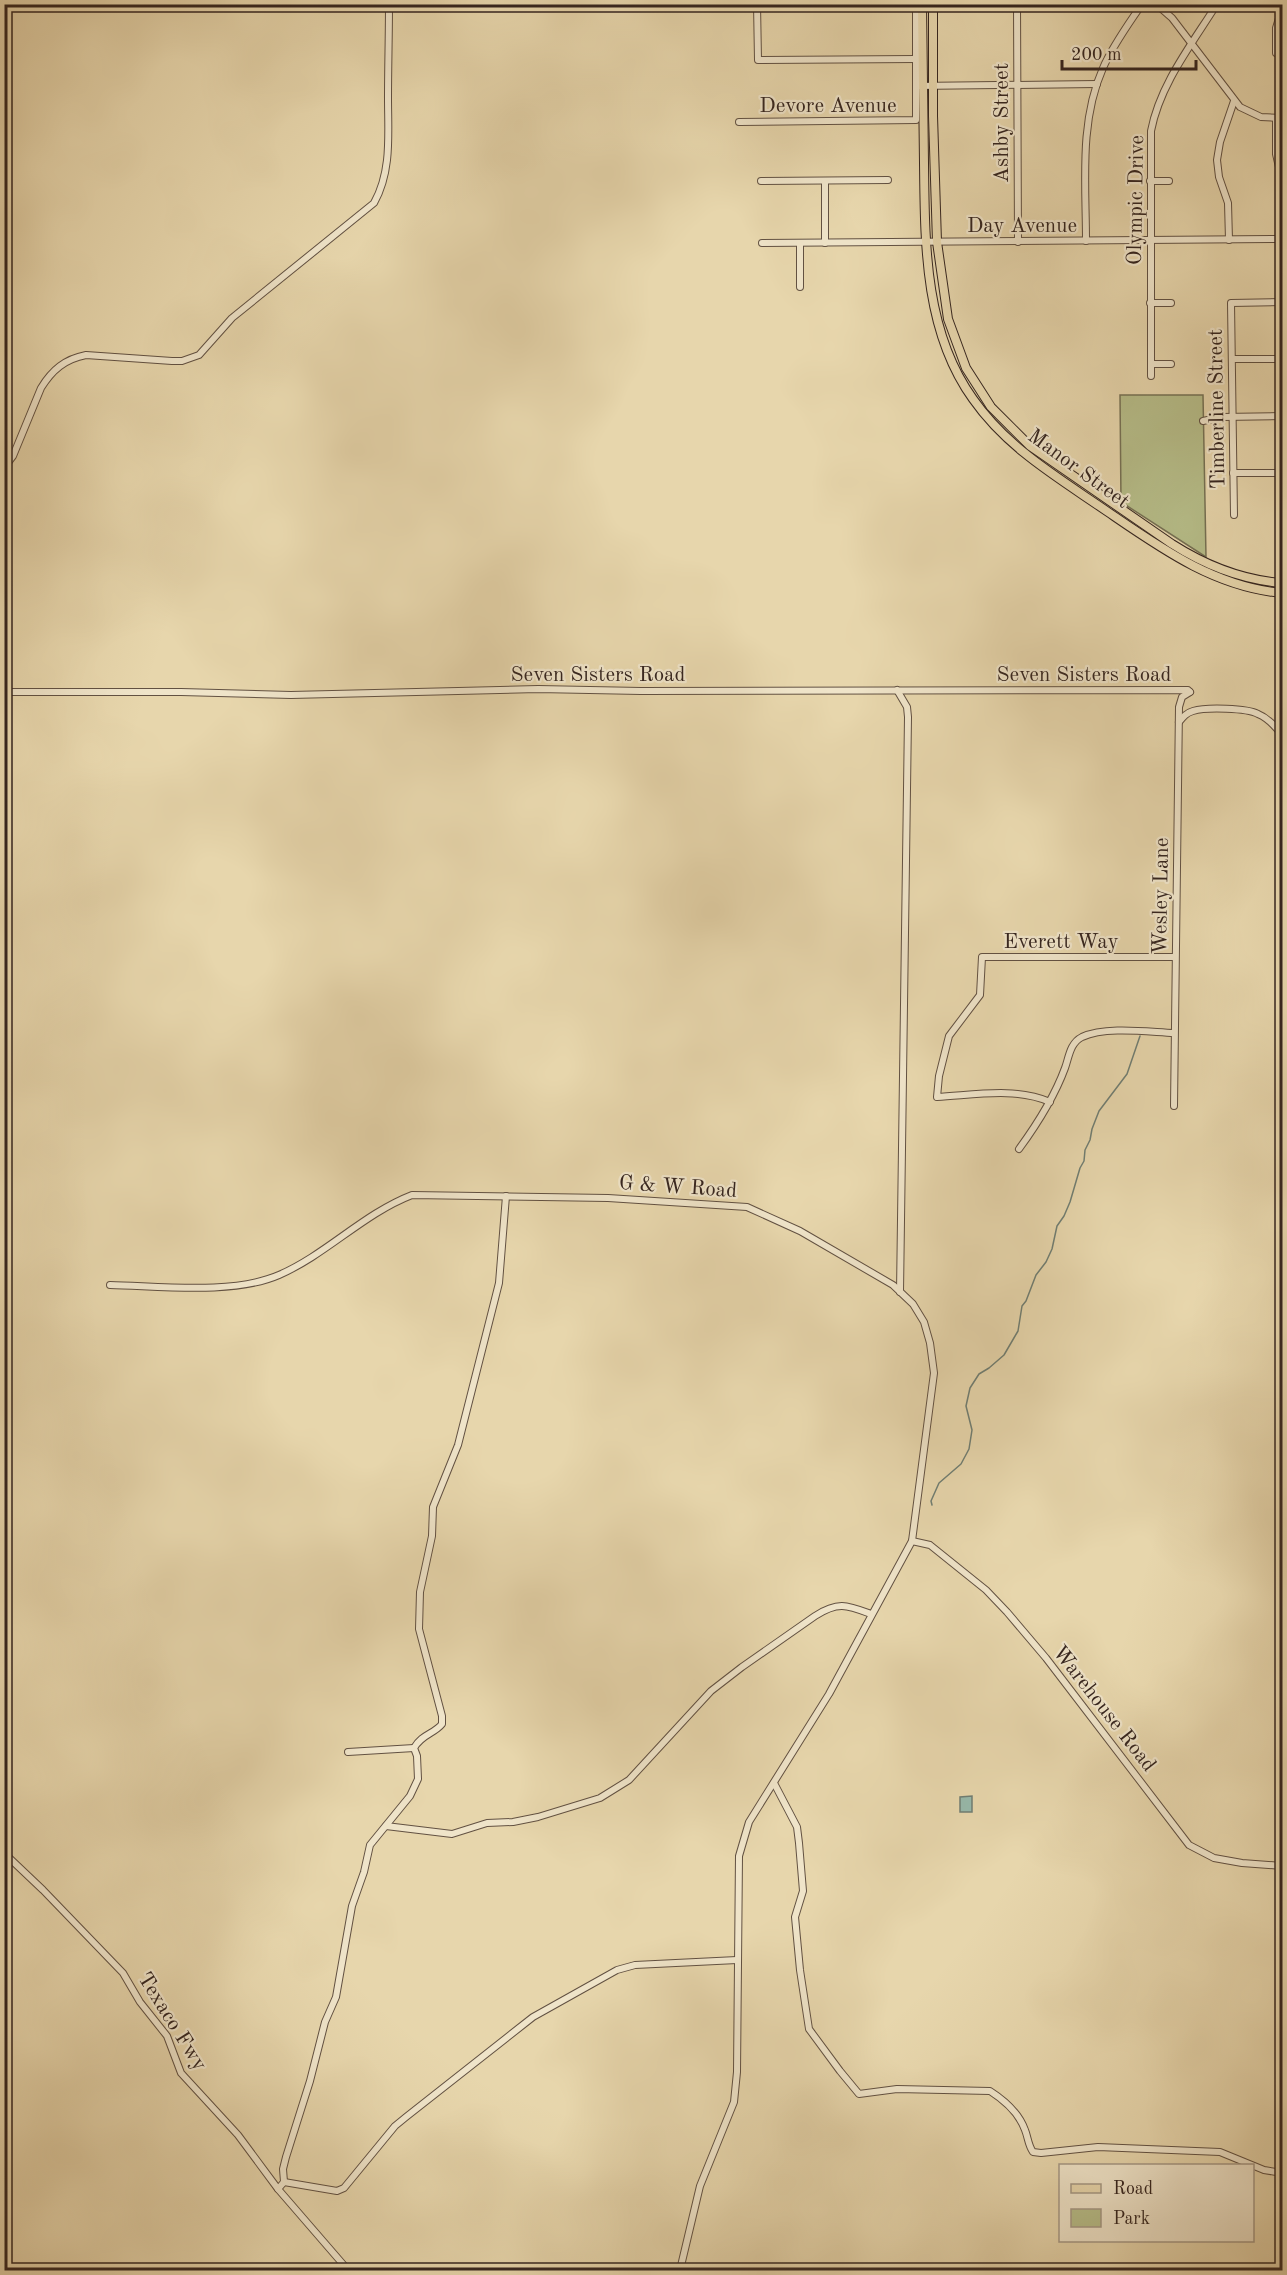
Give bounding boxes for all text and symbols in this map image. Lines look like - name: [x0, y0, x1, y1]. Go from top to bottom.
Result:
- scale bar: [1062, 33, 1196, 71]
- text: 200 m: [1071, 46, 1122, 64]
- street label: Ashby Street: [992, 63, 1013, 183]
- street label: Devore Avenue: [759, 96, 897, 117]
- street label: Olympic Drive: [1125, 135, 1148, 265]
- street label: Day Avenue: [967, 216, 1077, 237]
- street label: Timberline Street: [1206, 329, 1229, 489]
- street label: Manor Street: [1023, 425, 1133, 513]
- street label: Seven Sisters Road: [511, 665, 685, 686]
- street label: Seven Sisters Road: [997, 665, 1171, 686]
- street label: Wesley Lane: [1150, 837, 1173, 955]
- street label: Everett Way: [1003, 932, 1119, 953]
- street label: G & W Road: [618, 1173, 738, 1202]
- street label: Warehouse Road: [1048, 1642, 1159, 1776]
- street label: Texaco Fwy: [133, 1969, 210, 2075]
- legend: [1059, 2164, 1254, 2242]
- text: Road: [1113, 2180, 1153, 2198]
- text: Park: [1113, 2210, 1150, 2228]

